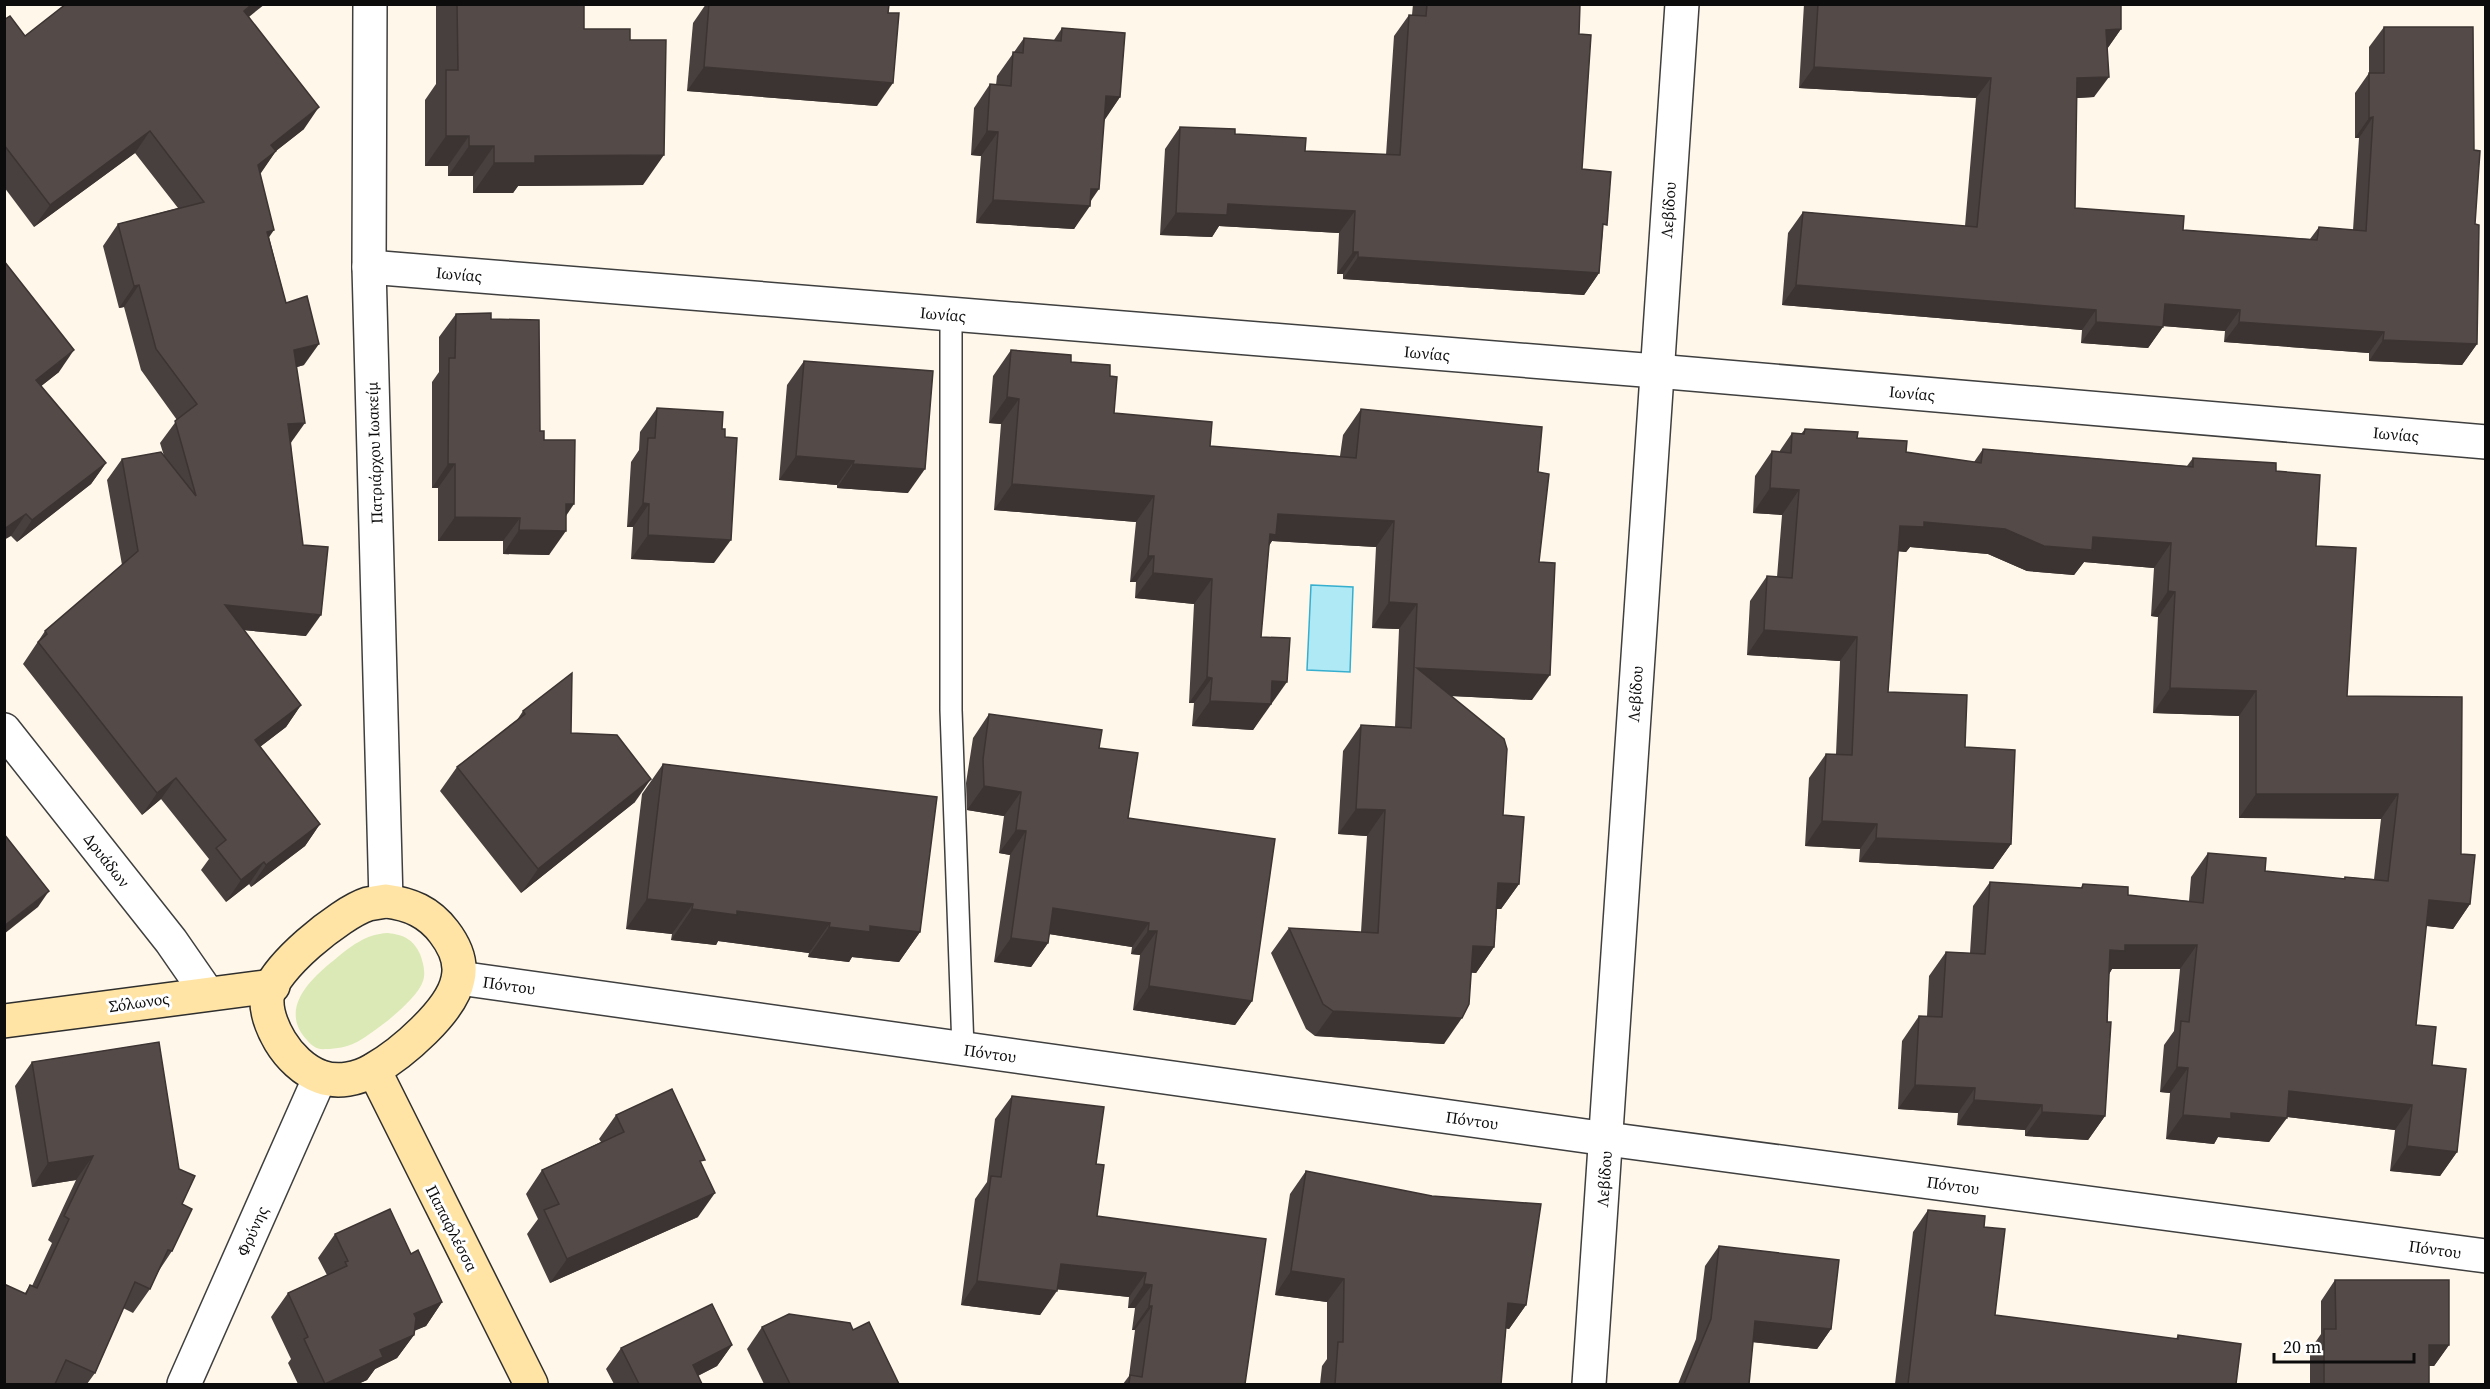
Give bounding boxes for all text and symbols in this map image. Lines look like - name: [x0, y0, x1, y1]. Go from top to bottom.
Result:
- street label: Λεβίδου: [1655, 181, 1681, 239]
- street label: Ιωνίας: [435, 261, 483, 287]
- street label: Ιωνίας: [919, 301, 967, 327]
- street label: Ιωνίας: [1403, 340, 1451, 366]
- street label: Ιωνίας: [1888, 380, 1936, 406]
- street label: Πατριάρχου Ιωακείμ: [361, 382, 387, 524]
- street label: Ιωνίας: [2372, 421, 2420, 447]
- street label: Λεβίδου: [1622, 665, 1648, 723]
- street label: Δρυάδων: [79, 828, 135, 892]
- street label: Πόντου: [481, 970, 537, 1000]
- street label: Σόλωνος: [107, 987, 171, 1017]
- street label: Πόντου: [962, 1038, 1018, 1068]
- street label: Πόντου: [1444, 1105, 1500, 1135]
- street label: Λεβίδου: [1591, 1150, 1617, 1208]
- street label: Πόντου: [1925, 1170, 1981, 1200]
- street label: Παπαφλέσσα: [421, 1181, 483, 1275]
- street label: Φρύνης: [231, 1203, 273, 1259]
- street label: Πόντου: [2407, 1234, 2463, 1264]
- scale bar: [2274, 1326, 2414, 1364]
- text: 20 m: [2283, 1334, 2321, 1359]

